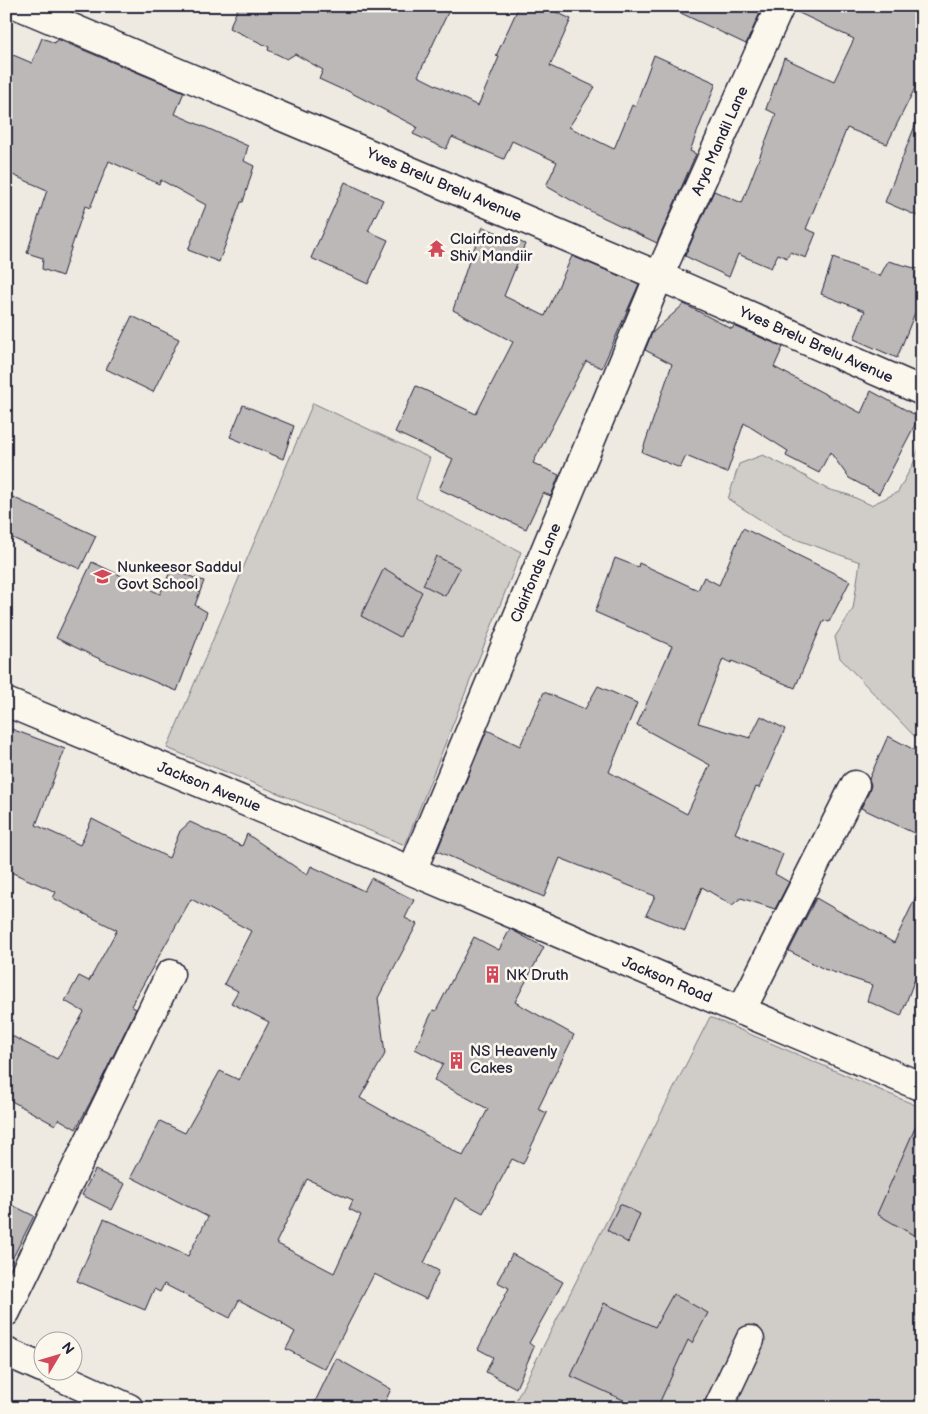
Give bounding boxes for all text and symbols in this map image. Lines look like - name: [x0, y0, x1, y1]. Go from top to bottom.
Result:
- street label: Arya Mandil Lane: [687, 83, 753, 199]
- street label: Yves Brelu Brelu Avenue: [363, 143, 524, 226]
- place label: Clairfonds Shiv Mandiir: [450, 230, 533, 266]
- temple icon: Clairfonds Shiv Mandiir: [426, 238, 446, 258]
- street label: Yves Brelu Brelu Avenue: [735, 302, 896, 388]
- street label: Clairfonds Lane: [506, 520, 566, 626]
- place label: Nunkeesor Saddul Govt School: [117, 558, 242, 594]
- school or university icon: Nunkeesor Saddul Govt School: [93, 566, 113, 586]
- street label: Jackson Avenue: [154, 758, 264, 816]
- street label: Jackson Road: [619, 952, 715, 1008]
- building icon: NK Druth: [482, 965, 502, 985]
- place label: NK Druth: [506, 966, 569, 985]
- place label: NS Heavenly Cakes: [470, 1042, 557, 1078]
- building icon: NS Heavenly Cakes: [446, 1050, 466, 1070]
- north arrow: [32, 1332, 82, 1382]
- text: N: [58, 1339, 78, 1358]

